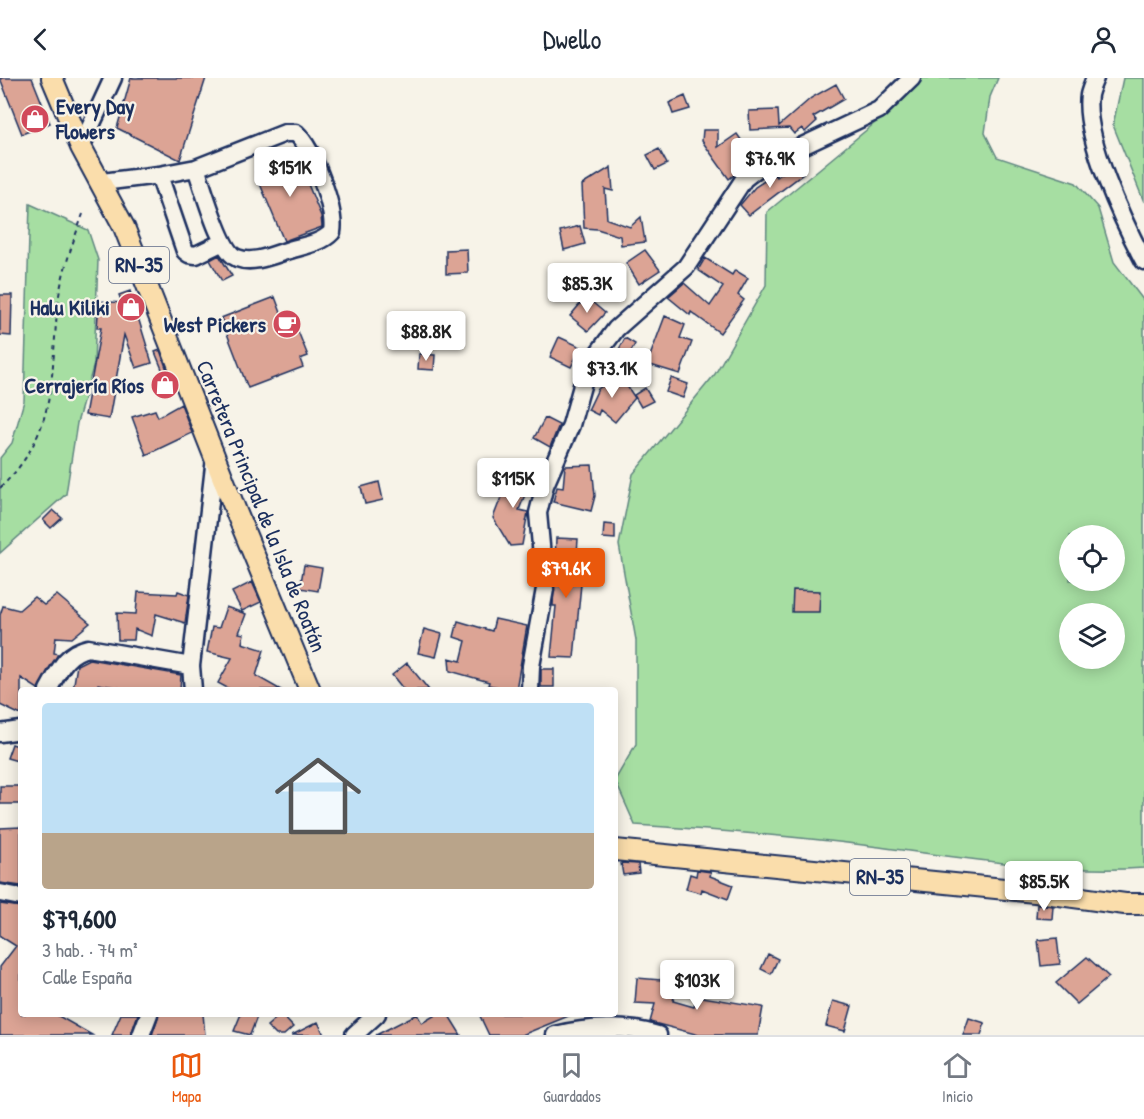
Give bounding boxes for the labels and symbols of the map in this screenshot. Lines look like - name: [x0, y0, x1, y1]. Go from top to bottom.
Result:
- place label: Every Day Flowers: [55, 91, 135, 146]
- shop icon: Every Day Flowers: [19, 103, 51, 135]
- pin: $76.9K: [721, 138, 819, 189]
- pin: $151K: [248, 147, 332, 198]
- road number: RN-35: [109, 247, 169, 283]
- pin: $85.3K: [538, 263, 636, 314]
- shop icon: Halu Kiliki: [115, 291, 147, 323]
- place label: Halu Kiliki: [30, 292, 110, 322]
- cafe icon: West Pickers: [271, 308, 303, 340]
- place label: West Pickers: [164, 309, 267, 339]
- pin: $88.8K: [377, 311, 475, 362]
- pin: $73.1K: [563, 348, 661, 399]
- street label: Carretera Principal de la Isla de Roatán: [190, 356, 334, 656]
- shop icon: Cerrajería Ríos: [149, 369, 181, 401]
- place label: Cerrajería Ríos: [24, 370, 145, 400]
- pin: $115K: [471, 458, 555, 509]
- pin: $79.6K: [517, 548, 615, 599]
- road number: RN-35: [850, 859, 910, 895]
- pin: $85.5K: [995, 861, 1093, 912]
- pin: $103K: [655, 960, 739, 1011]

